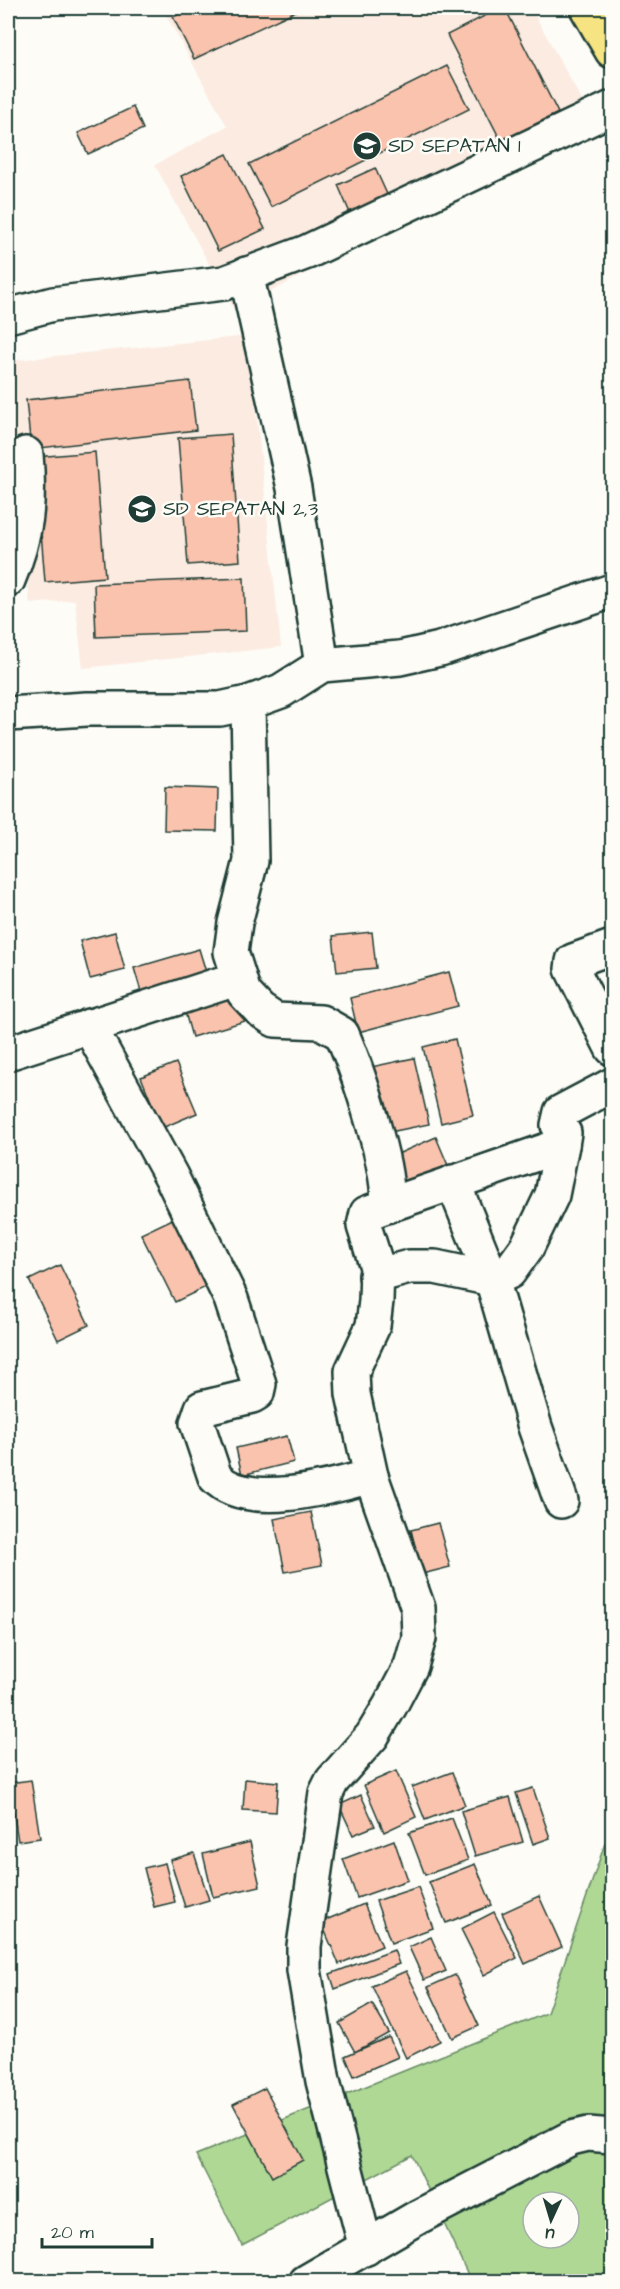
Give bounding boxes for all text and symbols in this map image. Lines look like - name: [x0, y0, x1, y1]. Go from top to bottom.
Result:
- school or university icon: SD SEPATAN 1: [351, 130, 383, 162]
- place label: SD SEPATAN 1: [388, 132, 521, 160]
- school or university icon: SD SEPATAN 2,3: [126, 493, 158, 525]
- place label: SD SEPATAN 2,3: [163, 495, 318, 523]
- north arrow: [521, 2190, 581, 2250]
- scale bar: [42, 2211, 152, 2249]
- text: 20 m: [51, 2220, 94, 2245]
- text: U: [545, 2223, 555, 2245]

